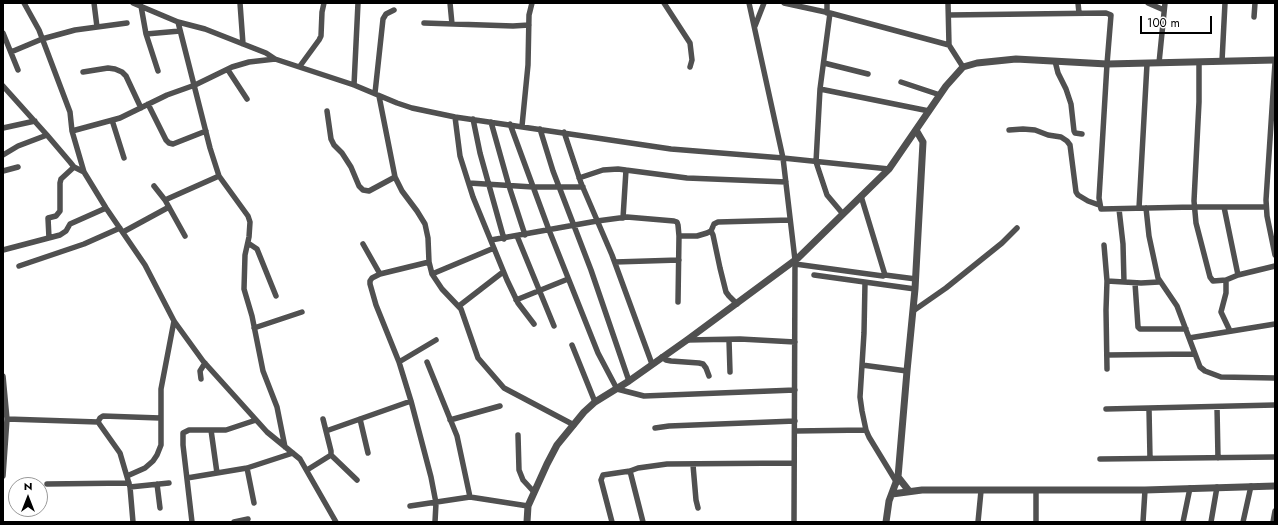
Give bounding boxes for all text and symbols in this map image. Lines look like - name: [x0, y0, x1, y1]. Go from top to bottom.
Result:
- scale bar: [1142, 8, 1214, 34]
- text: 100 m: [1147, 14, 1180, 32]
- north arrow: [8, 477, 48, 517]
- text: N: [24, 478, 32, 494]

